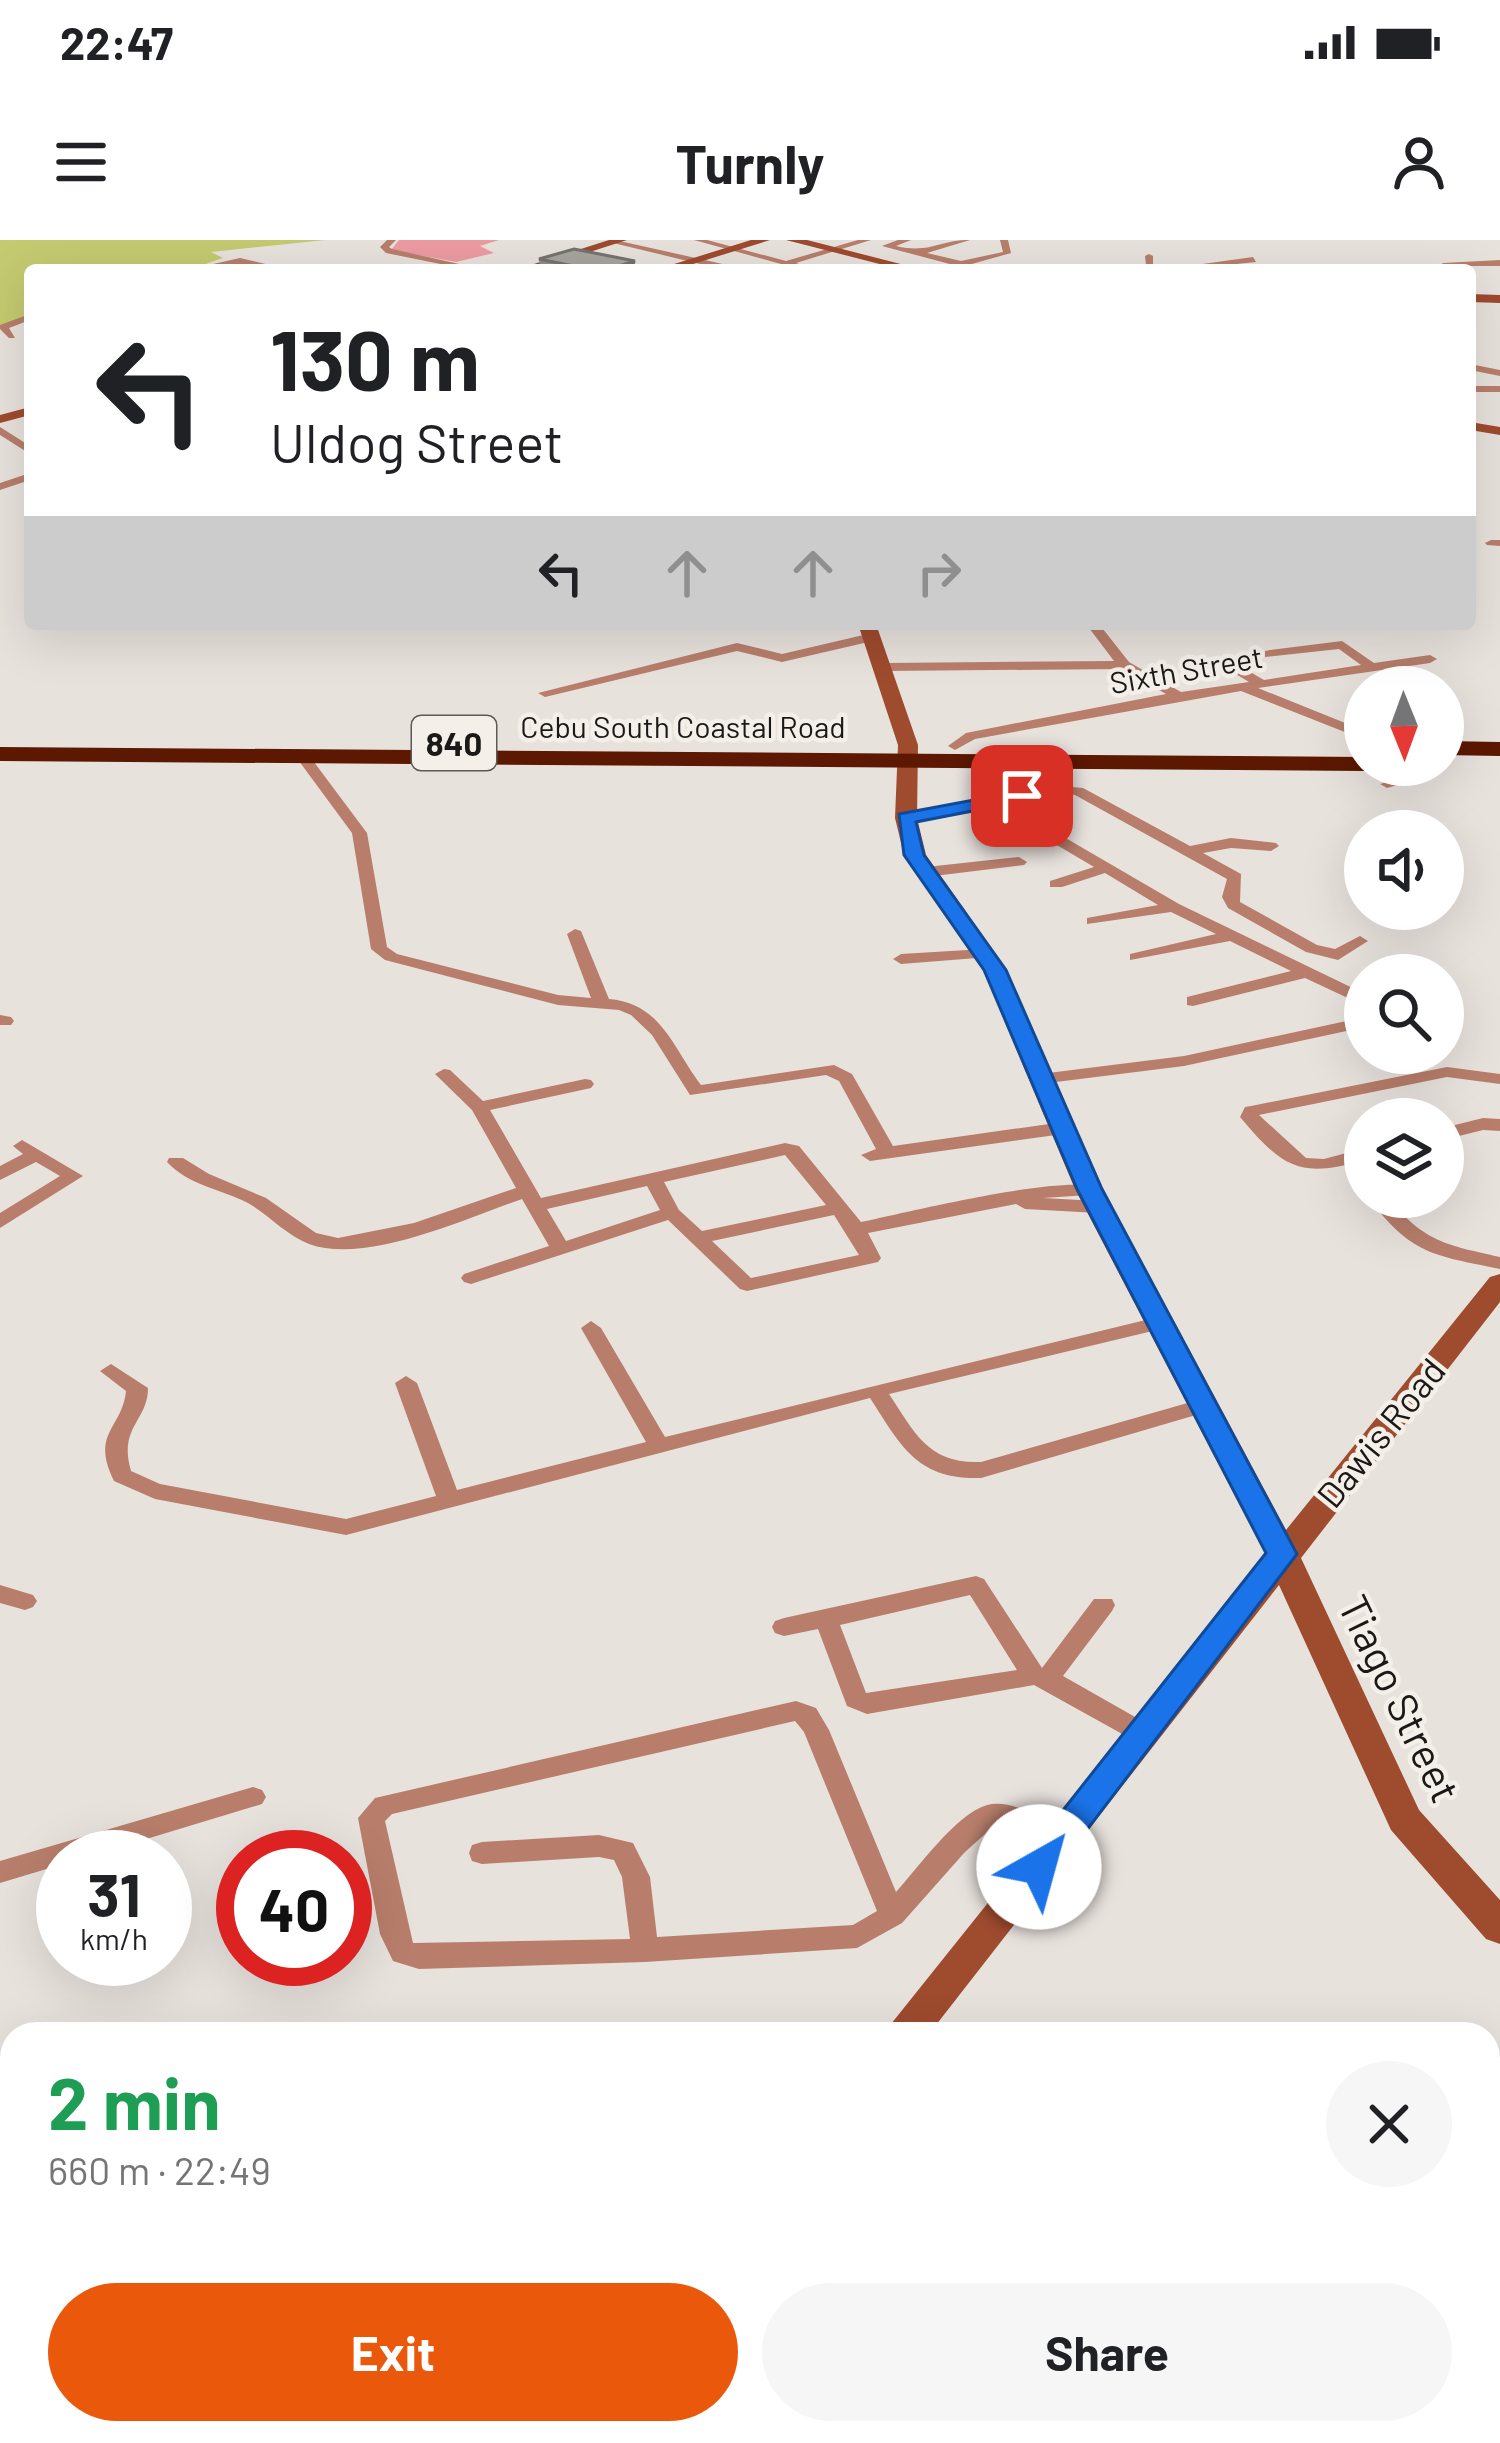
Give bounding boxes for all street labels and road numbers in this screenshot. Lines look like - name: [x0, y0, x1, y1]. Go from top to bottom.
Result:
- street label: Sixth Street: [1107, 638, 1265, 700]
- street label: Cebu South Coastal Road: [520, 708, 846, 744]
- road number: 840: [412, 716, 496, 770]
- street label: Dawis Road: [1307, 1349, 1453, 1515]
- street label: Tiago Street: [1329, 1586, 1473, 1810]

